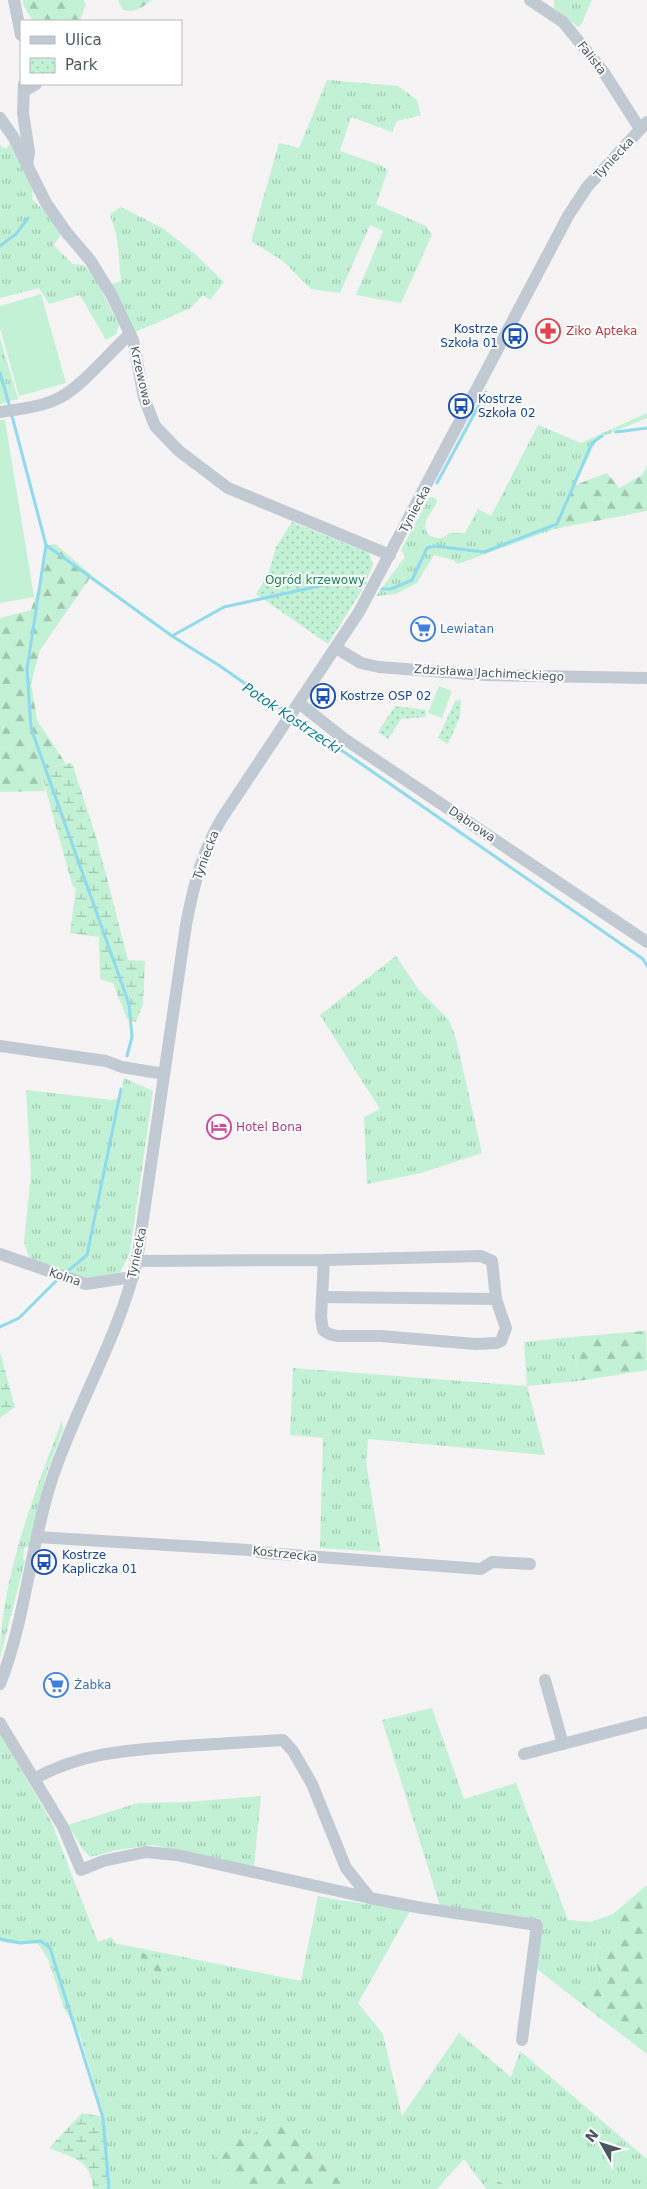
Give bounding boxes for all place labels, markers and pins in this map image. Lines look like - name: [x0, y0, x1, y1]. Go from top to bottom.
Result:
- pharmacy icon: Ziko Apteka: [535, 318, 561, 344]
- place label: Kostrze Szkoła 01: [440, 322, 498, 350]
- bus stop icon: Kostrze Szkoła 01: [502, 323, 528, 349]
- place label: Ziko Apteka: [566, 324, 637, 338]
- place label: Kostrze Szkoła 02: [478, 392, 536, 420]
- bus stop icon: Kostrze Szkoła 02: [448, 393, 474, 419]
- supermarket icon: Lewiatan: [410, 616, 436, 642]
- place label: Lewiatan: [440, 622, 494, 636]
- bus stop icon: Kostrze OSP 02: [310, 683, 336, 709]
- place label: Kostrze OSP 02: [340, 689, 431, 703]
- hotel icon: Hotel Bona: [206, 1114, 232, 1140]
- place label: Hotel Bona: [236, 1120, 302, 1134]
- place label: Kostrze Kapliczka 01: [62, 1548, 137, 1576]
- bus stop icon: Kostrze Kapliczka 01: [31, 1549, 57, 1575]
- supermarket icon: Żabka: [43, 1672, 69, 1698]
- place label: Żabka: [74, 1677, 111, 1692]

